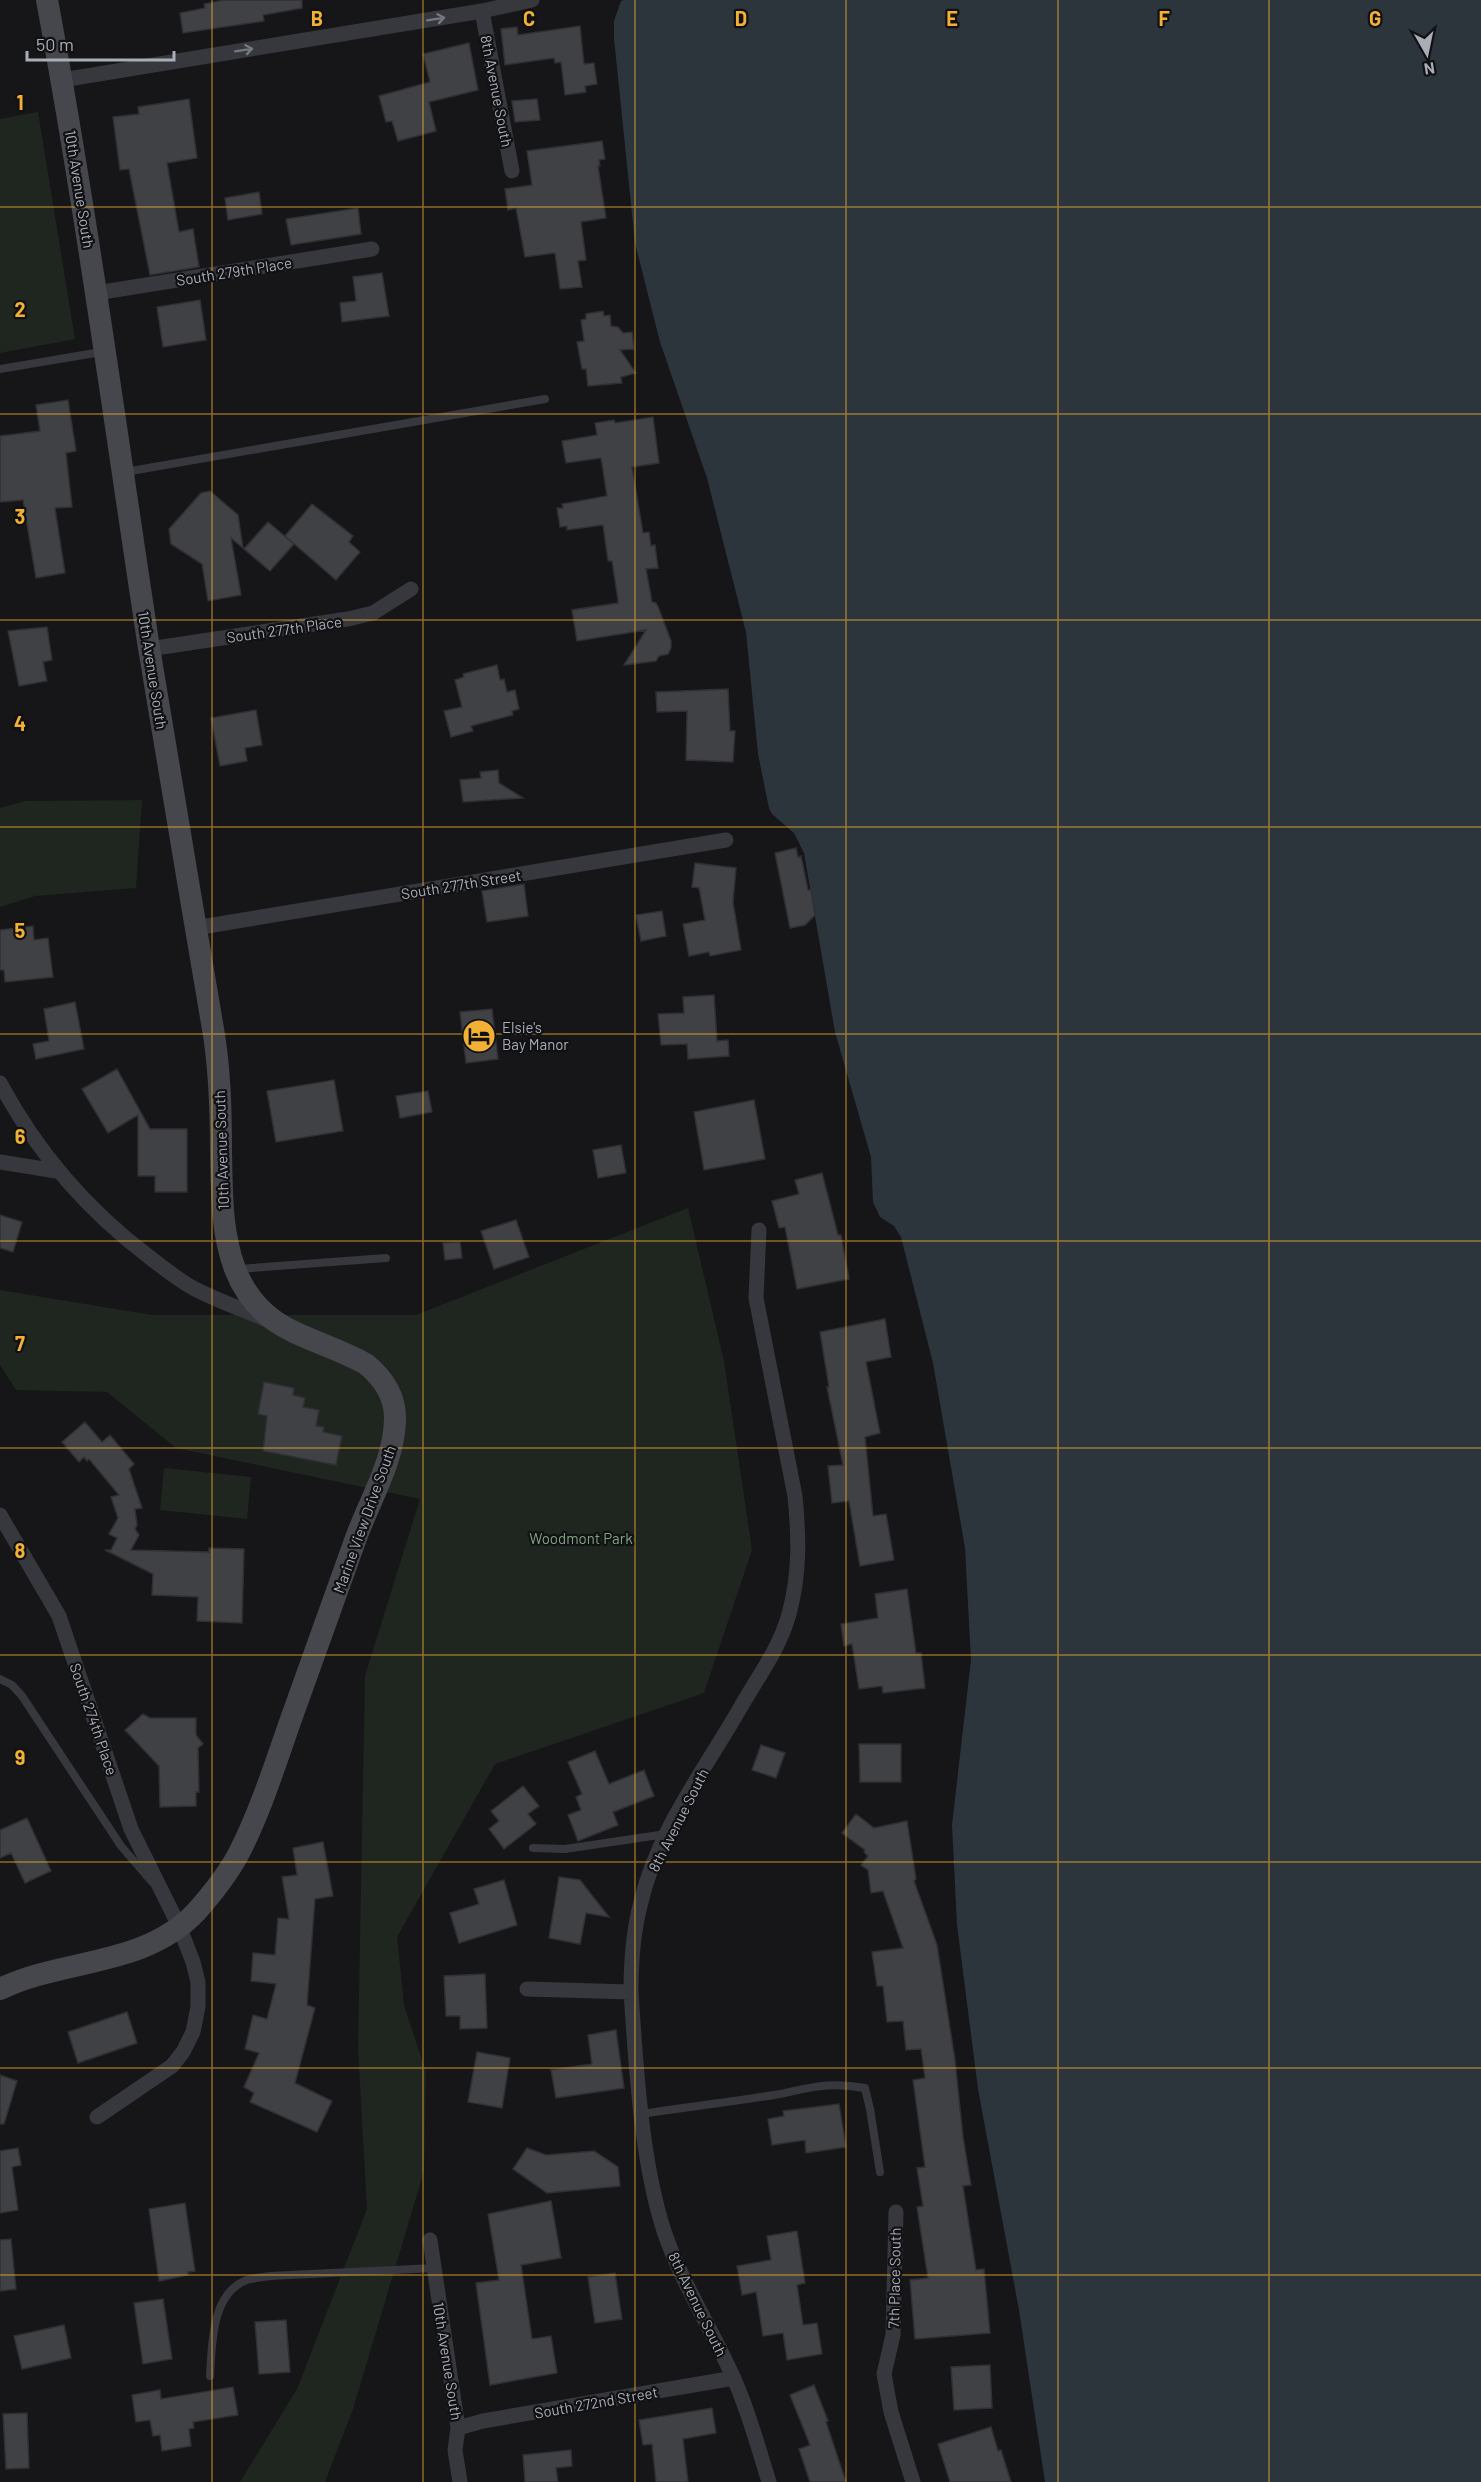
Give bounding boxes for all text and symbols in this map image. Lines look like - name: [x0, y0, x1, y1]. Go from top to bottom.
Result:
- text: B: [311, 6, 323, 30]
- text: C: [523, 6, 535, 30]
- text: D: [735, 6, 747, 30]
- text: E: [946, 6, 958, 30]
- text: F: [1158, 6, 1170, 30]
- text: G: [1369, 6, 1381, 30]
- one-way arrow: [426, 13, 446, 24]
- scale bar: [27, 24, 174, 62]
- north arrow: [1397, 24, 1457, 84]
- text: 50 m: [36, 33, 74, 55]
- street label: 8th Avenue South: [477, 34, 517, 148]
- one-way arrow: [234, 44, 253, 55]
- text: N: [1423, 59, 1436, 80]
- text: 1: [16, 90, 24, 114]
- street label: 10th Avenue South: [62, 129, 98, 249]
- street label: South 279th Place: [175, 253, 293, 289]
- text: 2: [14, 297, 26, 321]
- text: 3: [15, 504, 25, 528]
- street label: 10th Avenue South: [135, 610, 171, 730]
- street label: South 277th Place: [225, 612, 343, 646]
- text: 4: [14, 711, 26, 735]
- street label: South 277th Street: [400, 866, 522, 902]
- text: 5: [15, 918, 26, 942]
- hotel icon: Elsie's Bay Manor: [461, 1018, 497, 1054]
- place label: Elsie's Bay Manor: [502, 1018, 569, 1053]
- street label: 10th Avenue South: [210, 1090, 232, 1210]
- text: 6: [15, 1124, 26, 1148]
- text: 7: [15, 1331, 25, 1355]
- street label: Marine View Drive South: [329, 1443, 399, 1595]
- park label: Woodmont Park: [529, 1529, 633, 1547]
- text: 8: [15, 1538, 26, 1562]
- street label: South 274th Place: [66, 1661, 122, 1777]
- text: 9: [15, 1745, 25, 1769]
- street label: 8th Avenue South: [644, 1765, 712, 1875]
- street label: 7th Place South: [884, 2227, 904, 2329]
- street label: 8th Avenue South: [665, 2249, 731, 2359]
- street label: 10th Avenue South: [430, 2301, 466, 2421]
- street label: South 272nd Street: [533, 2382, 659, 2422]

